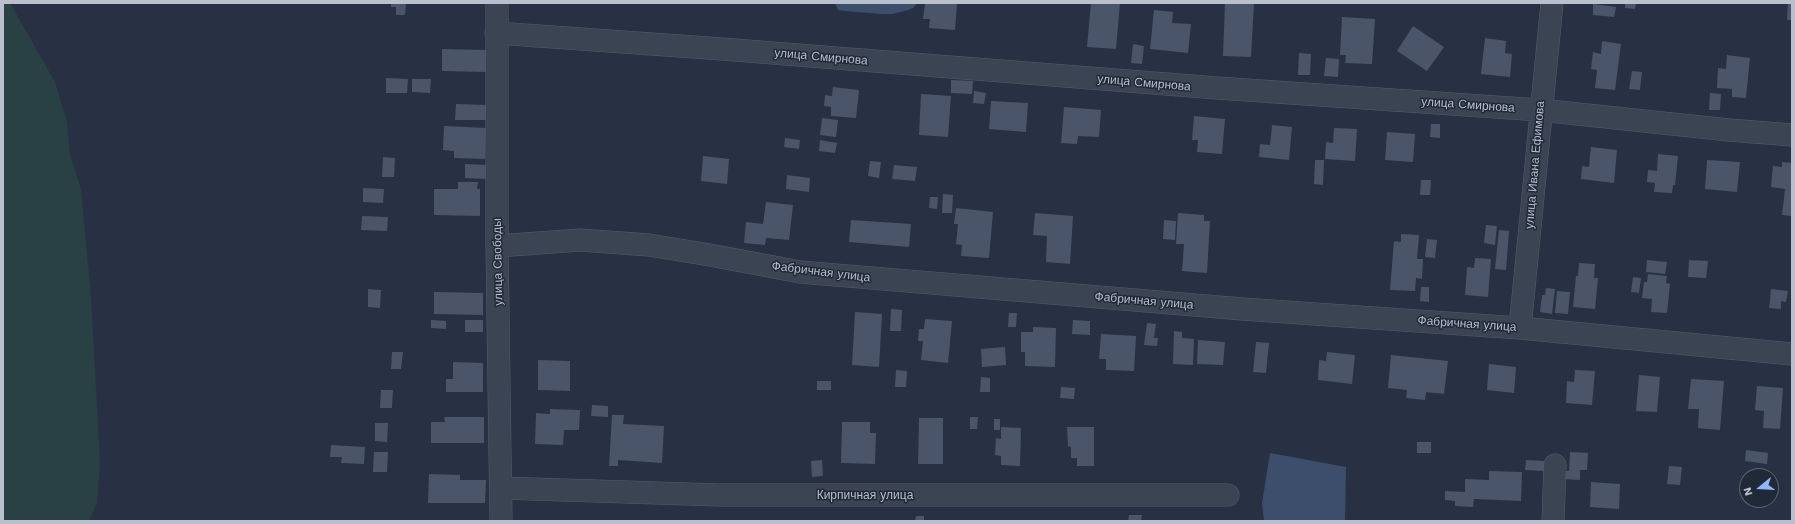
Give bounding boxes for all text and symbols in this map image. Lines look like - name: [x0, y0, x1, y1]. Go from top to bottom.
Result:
- street label: улица Смирнова: [774, 46, 868, 68]
- street label: улица Смирнова: [1097, 72, 1191, 94]
- street label: улица Смирнова: [1421, 95, 1515, 115]
- street label: улица Ивана Ефимова: [1522, 100, 1548, 230]
- street label: улица Свободы: [490, 218, 506, 306]
- street label: Фабричная улица: [771, 259, 871, 285]
- street label: Фабричная улица: [1094, 290, 1194, 312]
- street label: Фабричная улица: [1417, 313, 1517, 335]
- north arrow: [1739, 468, 1779, 508]
- text: N: [1741, 486, 1756, 497]
- street label: Кирпичная улица: [817, 488, 913, 502]

